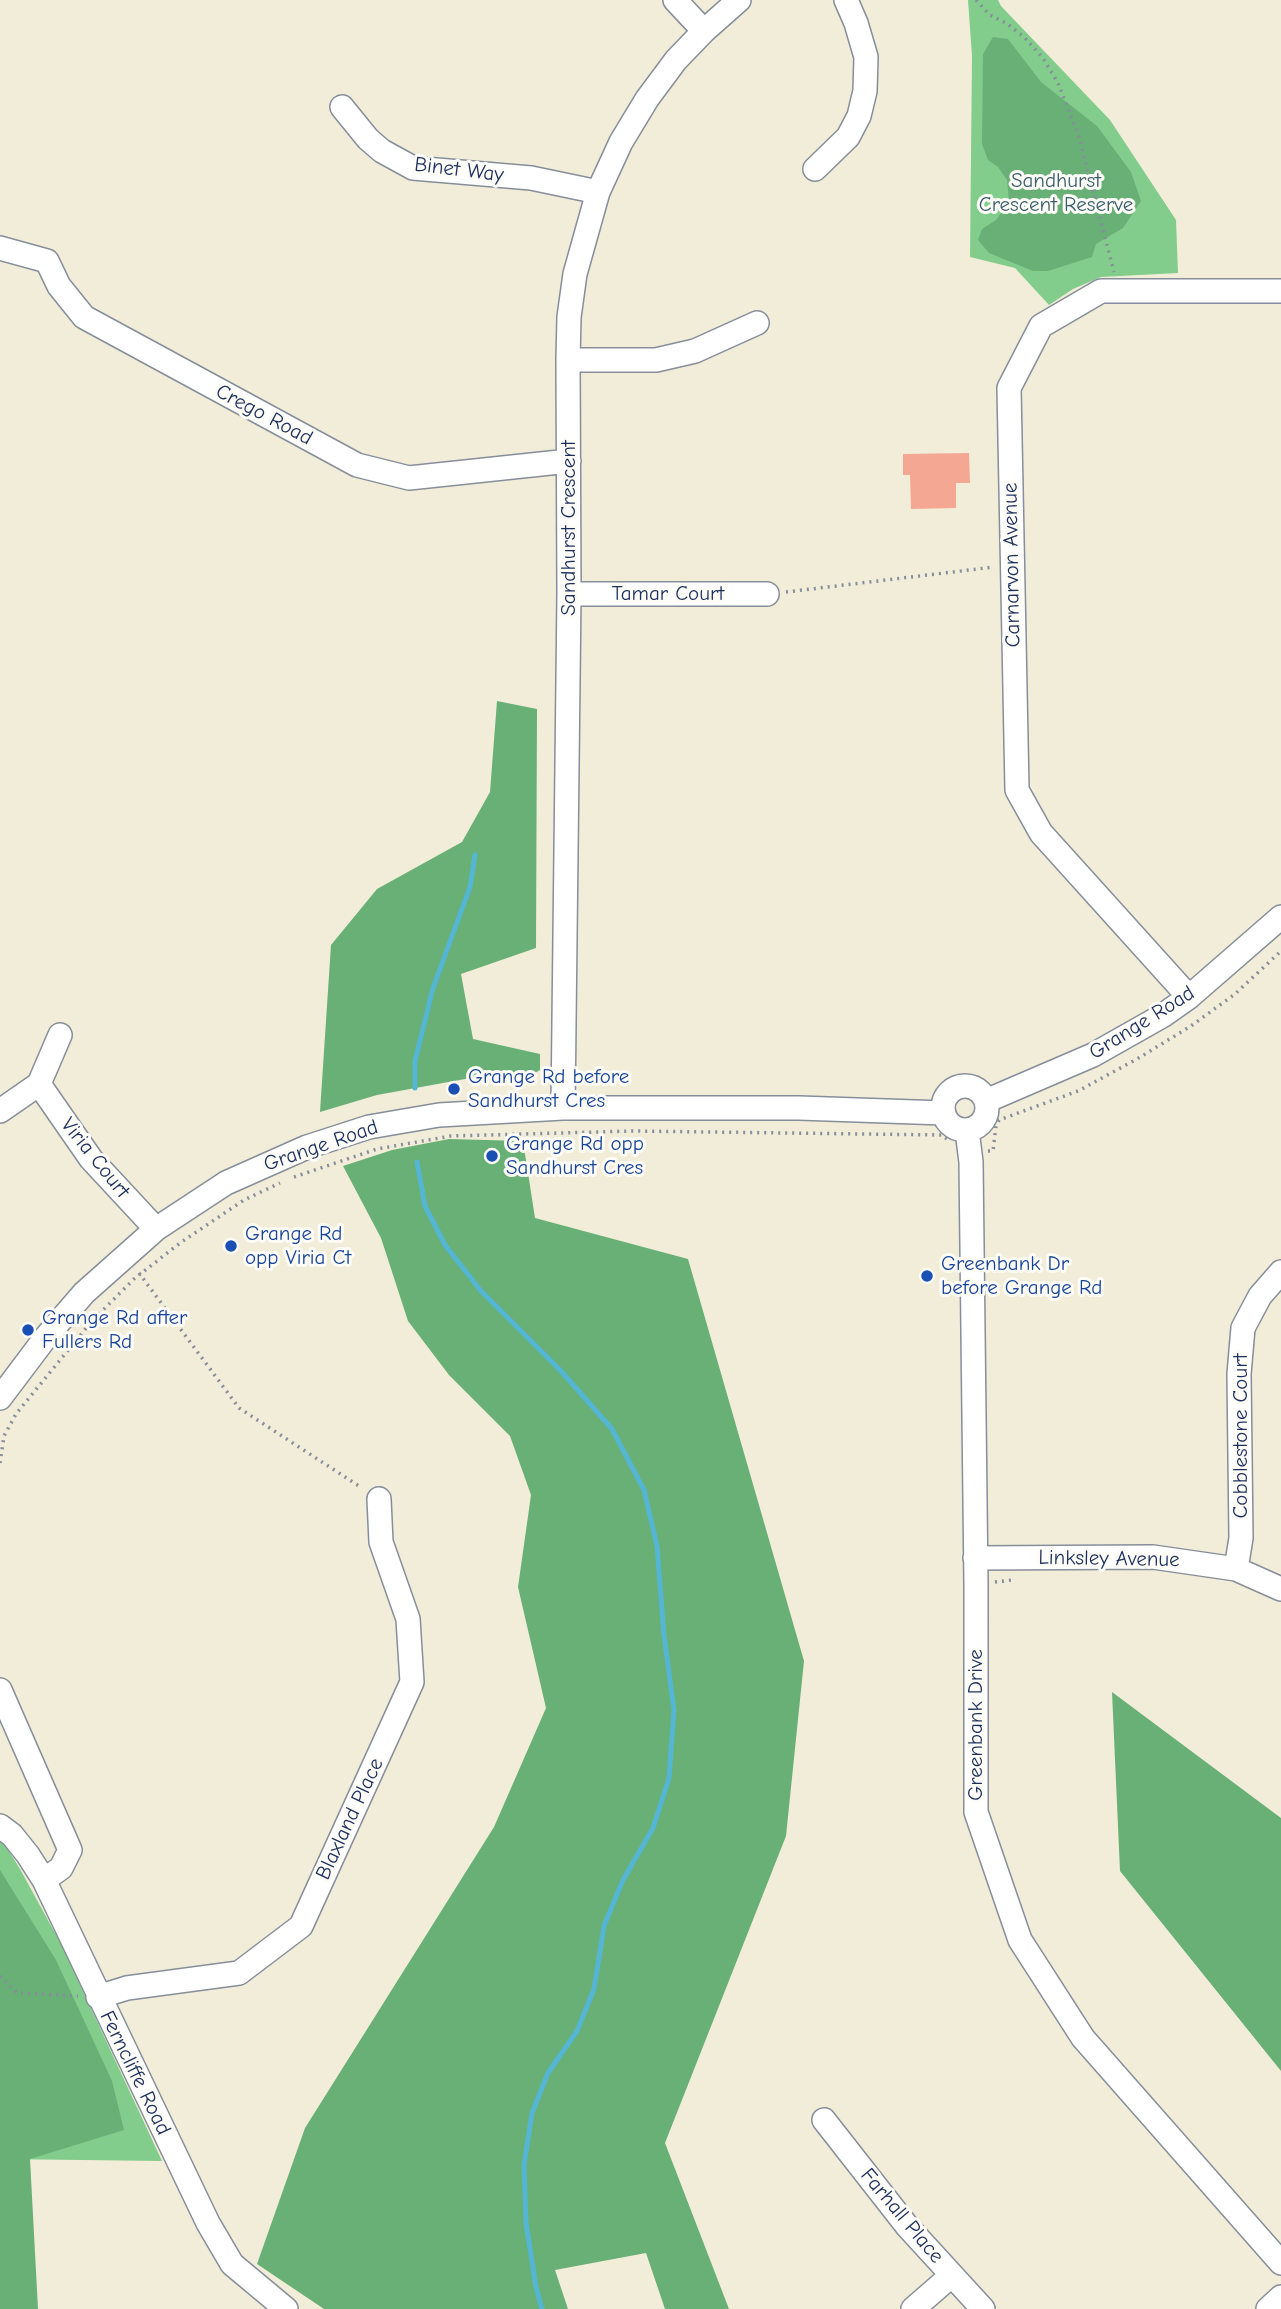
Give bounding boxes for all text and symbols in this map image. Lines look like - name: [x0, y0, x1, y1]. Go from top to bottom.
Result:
- street label: Binet Way: [413, 152, 505, 188]
- park label: Sandhurst Crescent Reserve: [979, 168, 1133, 218]
- street label: Crego Road: [211, 379, 317, 451]
- street label: Sandhurst Crescent: [556, 440, 582, 616]
- street label: Carnarvon Avenue: [998, 482, 1026, 648]
- street label: Tamar Court: [612, 581, 724, 607]
- street label: Grange Road: [1085, 981, 1199, 1065]
- place label: Grange Rd before Sandhurst Cres: [468, 1064, 629, 1114]
- marker: Grange Rd before Sandhurst Cres: [446, 1081, 462, 1097]
- street label: Viria Court: [55, 1113, 135, 1203]
- street label: Grange Road: [260, 1115, 382, 1177]
- place label: Grange Rd opp Sandhurst Cres: [506, 1131, 644, 1181]
- marker: Grange Rd opp Sandhurst Cres: [484, 1148, 500, 1164]
- place label: Grange Rd opp Viria Ct: [245, 1221, 351, 1271]
- marker: Grange Rd opp Viria Ct: [223, 1238, 239, 1254]
- place label: Greenbank Dr before Grange Rd: [941, 1251, 1102, 1301]
- marker: Greenbank Dr before Grange Rd: [919, 1268, 935, 1284]
- place label: Grange Rd after Fullers Rd: [42, 1305, 187, 1355]
- marker: Grange Rd after Fullers Rd: [20, 1322, 36, 1338]
- street label: Cobblestone Court: [1228, 1353, 1254, 1519]
- street label: Linksley Avenue: [1038, 1545, 1180, 1573]
- street label: Greenbank Drive: [963, 1649, 989, 1801]
- street label: Blaxland Place: [311, 1754, 389, 1884]
- street label: Ferncliffe Road: [94, 2007, 176, 2139]
- street label: Farhall Place: [855, 2163, 949, 2269]

